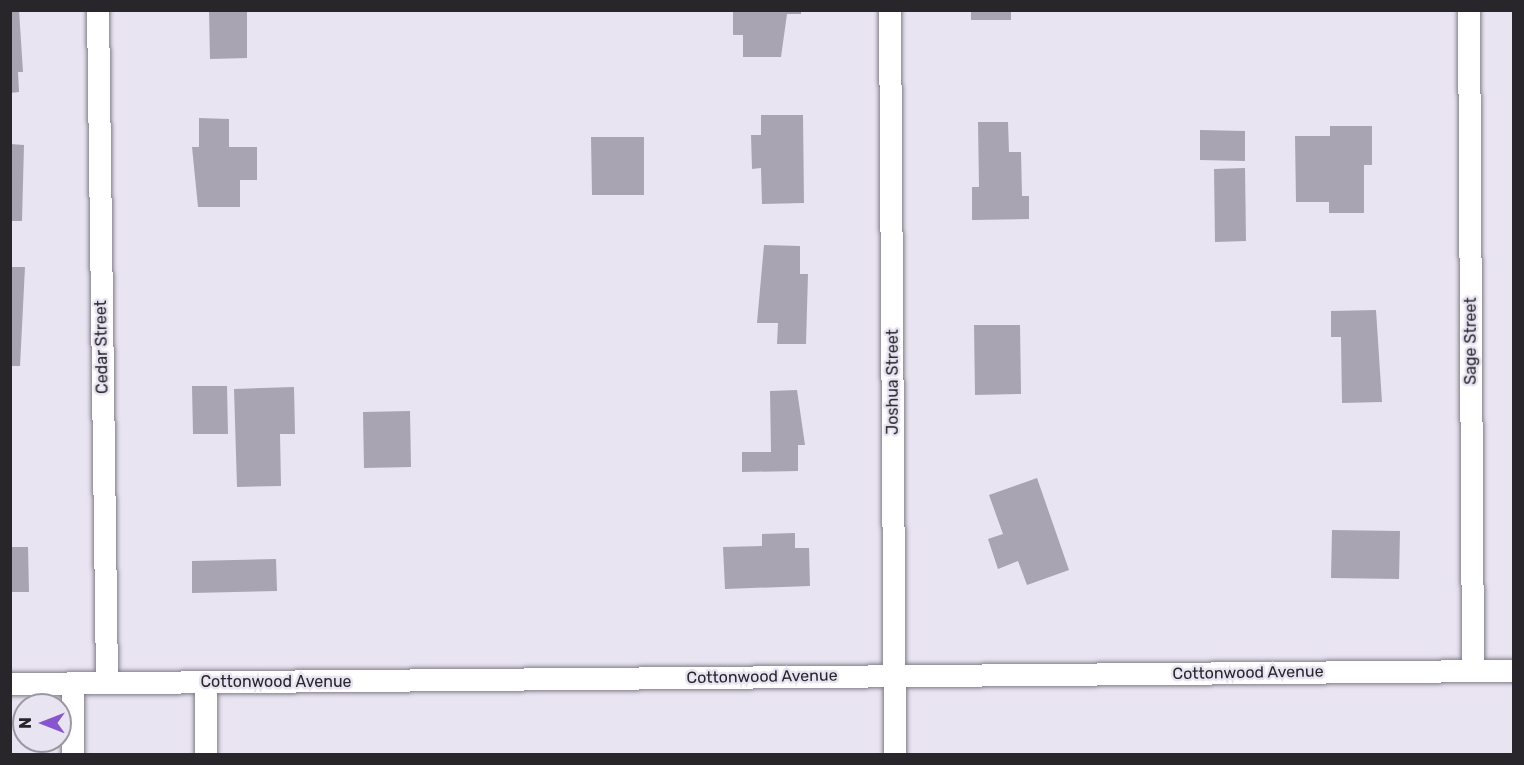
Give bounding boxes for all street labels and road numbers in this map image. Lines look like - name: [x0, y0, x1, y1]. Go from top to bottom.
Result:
- street label: Sage Street: [1461, 297, 1481, 385]
- street label: Cedar Street: [92, 300, 112, 394]
- street label: Joshua Street: [883, 329, 903, 435]
- street label: Cottonwood Avenue: [1172, 662, 1324, 684]
- street label: Cottonwood Avenue: [686, 666, 838, 688]
- street label: Cottonwood Avenue: [200, 672, 352, 692]

